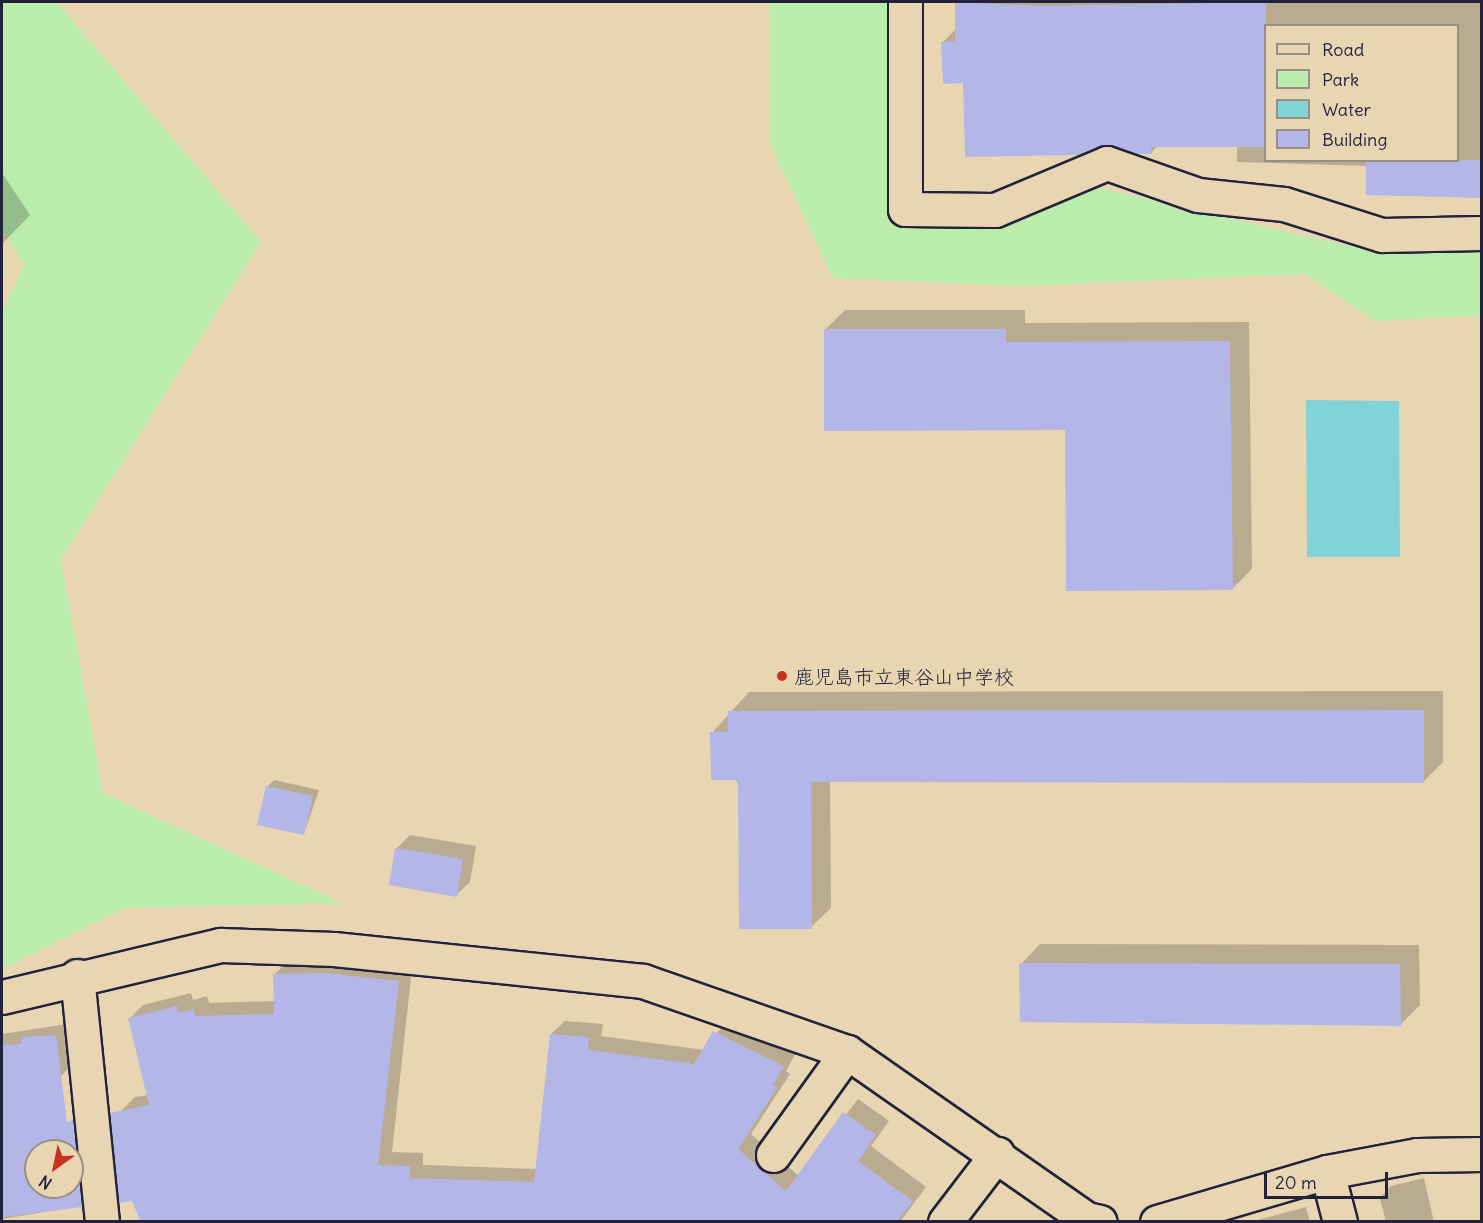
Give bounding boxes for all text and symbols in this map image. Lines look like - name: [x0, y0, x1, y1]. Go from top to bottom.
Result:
- legend: [1264, 24, 1459, 162]
- text: Road: [1322, 38, 1364, 61]
- text: Park: [1322, 68, 1359, 91]
- text: Water: [1322, 98, 1371, 121]
- text: Building: [1322, 128, 1387, 151]
- place label: 鹿児島市立東谷山中学校: [794, 664, 1014, 688]
- marker: 鹿児島市立東谷山中学校: [775, 669, 789, 683]
- north arrow: [24, 1139, 84, 1199]
- scale bar: [1267, 1160, 1392, 1198]
- text: N: [35, 1171, 55, 1194]
- text: 20 m: [1275, 1171, 1317, 1194]

